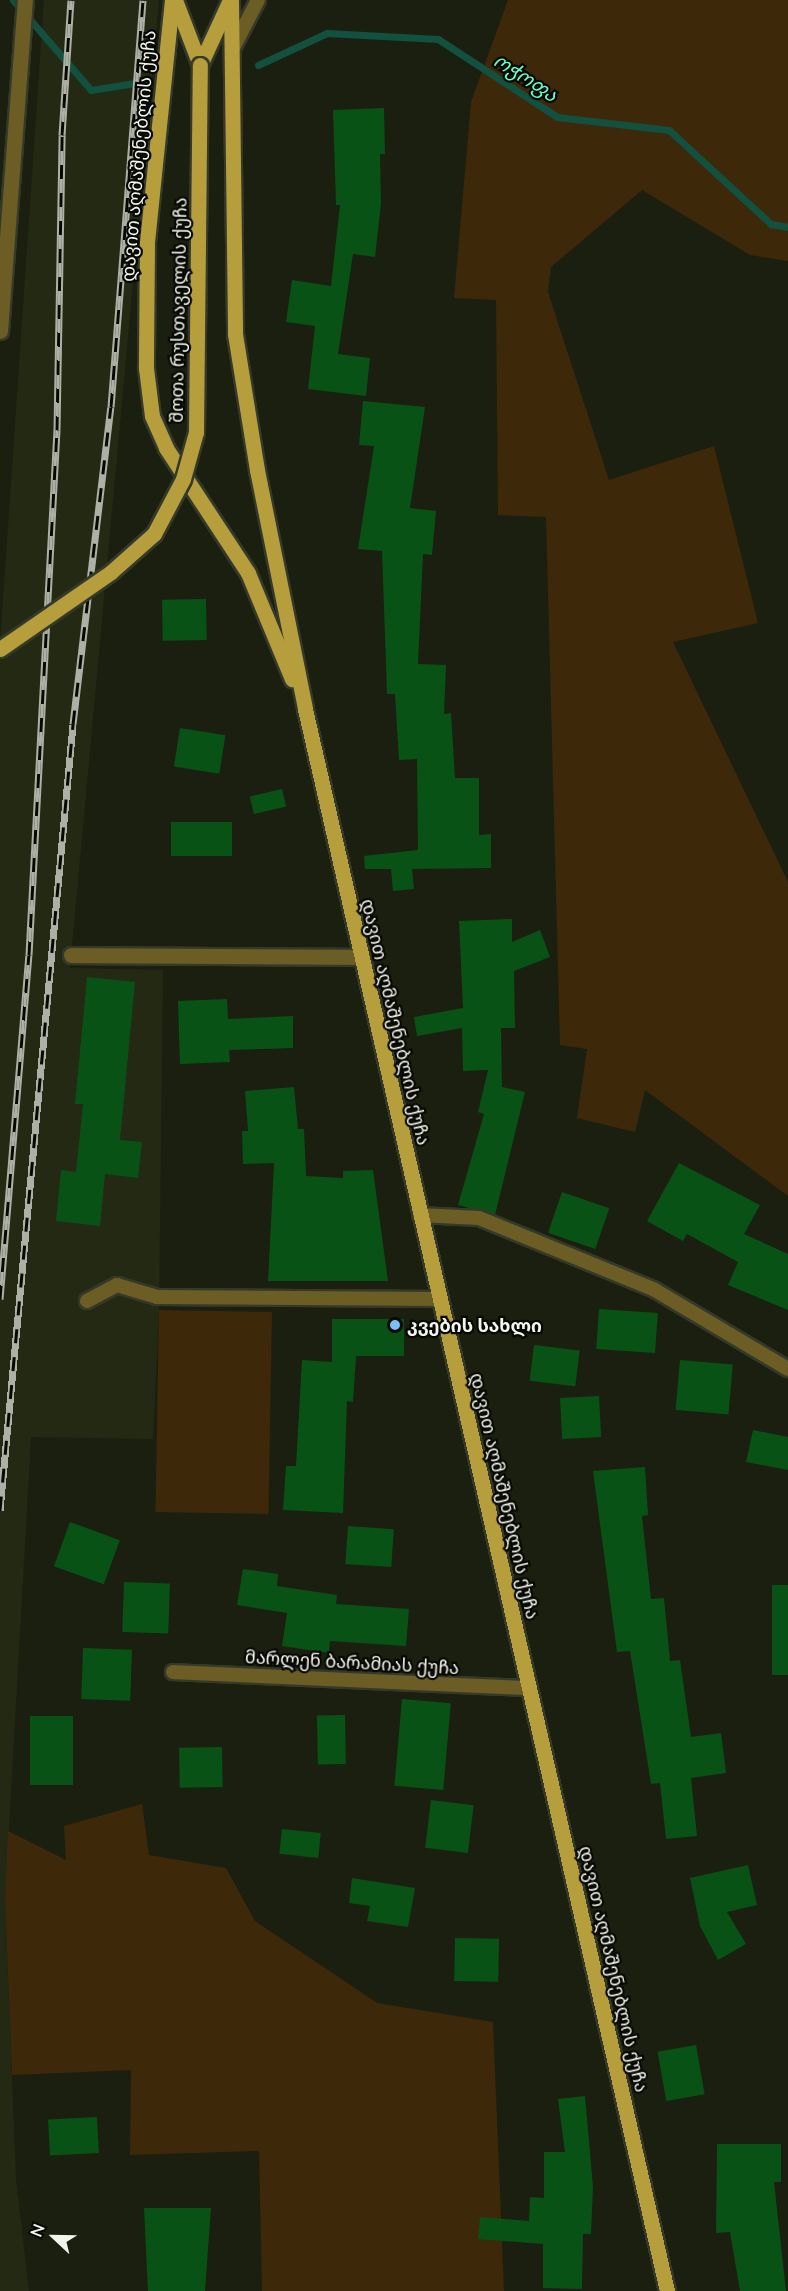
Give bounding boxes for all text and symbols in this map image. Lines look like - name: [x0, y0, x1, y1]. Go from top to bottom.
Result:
- street label: დავით აღმაშენებლის ქუჩა: [116, 29, 160, 283]
- water label: ოჭოფა: [490, 48, 562, 106]
- street label: შოთა რუსთაველის ქუჩა: [165, 197, 191, 423]
- street label: დავით აღმაშენებლის ქუჩა: [357, 897, 435, 1147]
- place label: კვების სახლი: [407, 1314, 542, 1336]
- marker: კვების სახლი: [388, 1318, 402, 1332]
- street label: დავით აღმაშენებლის ქუჩა: [466, 1371, 544, 1621]
- street label: მარლენ ბარამიას ქუჩა: [244, 1646, 460, 1678]
- street label: დავით აღმაშენებლის ქუჩა: [575, 1844, 653, 2094]
- north arrow: [24, 2207, 84, 2267]
- text: N: [26, 2221, 48, 2239]

